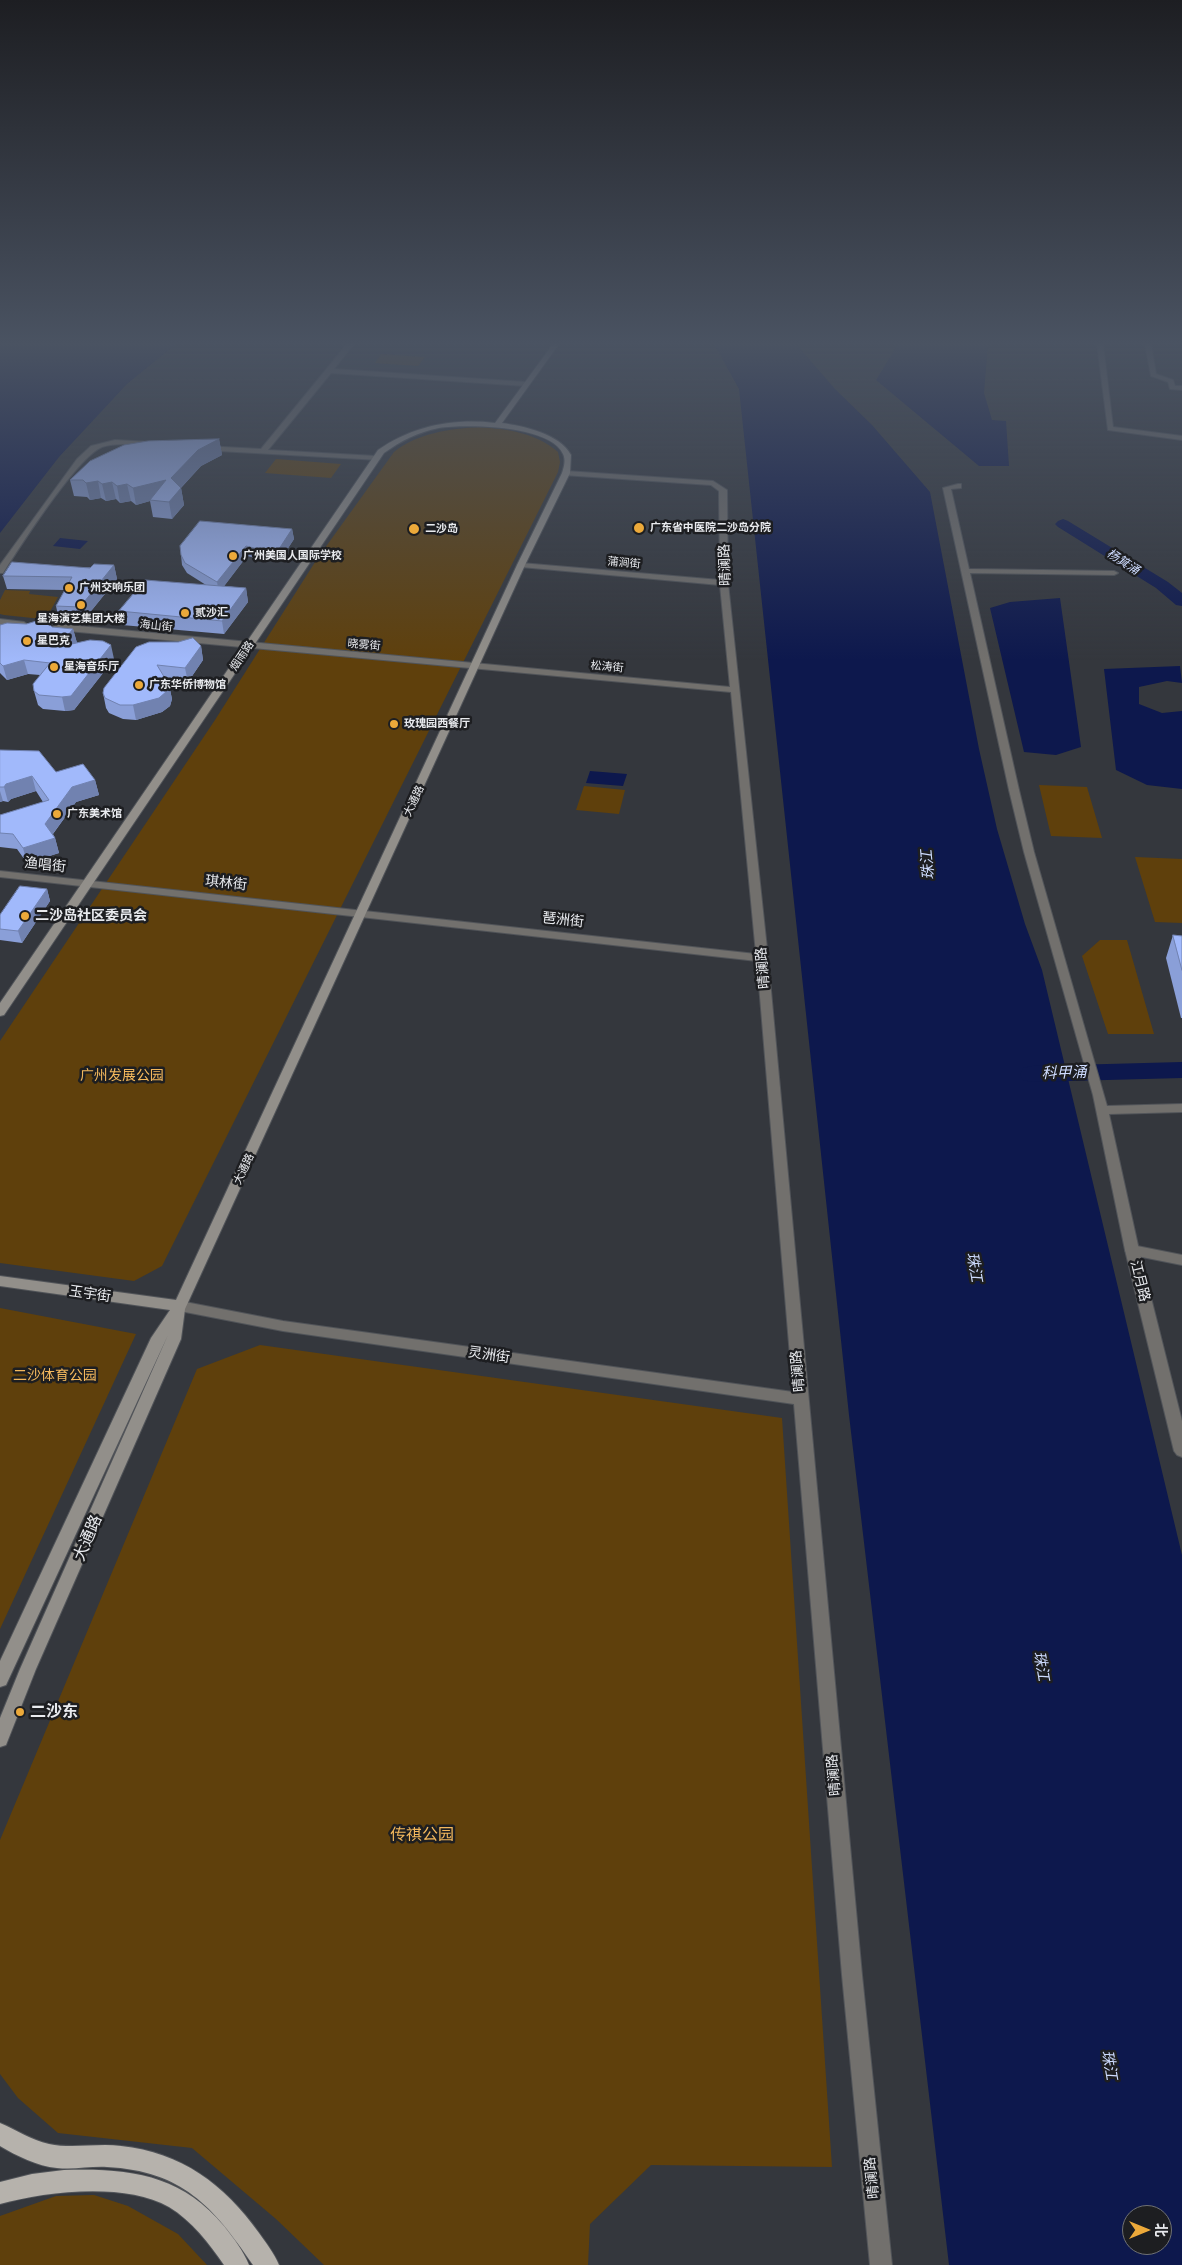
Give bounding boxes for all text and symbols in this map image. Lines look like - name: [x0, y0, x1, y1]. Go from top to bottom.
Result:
- marker: 广东省中医院二沙岛分院: [632, 521, 646, 535]
- place label: 广东省中医院二沙岛分院: [650, 521, 771, 535]
- marker: 二沙岛: [407, 522, 421, 536]
- place label: 二沙岛: [425, 522, 458, 536]
- street label: 晴澜路: [716, 544, 734, 586]
- water label: 杨箕涌: [1104, 546, 1142, 578]
- place label: 广州美国人国际学校: [243, 549, 342, 563]
- marker: 广州美国人国际学校: [227, 550, 239, 562]
- street label: 蒲涧街: [607, 555, 641, 571]
- place label: 广州交响乐团: [79, 581, 145, 595]
- marker: 广州交响乐团: [63, 582, 75, 594]
- marker: 星海演艺集团大楼: [75, 599, 87, 611]
- place label: 贰沙汇: [195, 606, 228, 620]
- marker: 贰沙汇: [179, 607, 191, 619]
- place label: 星海演艺集团大楼: [37, 612, 125, 626]
- street label: 海山街: [139, 618, 173, 634]
- place label: 星巴克: [37, 634, 70, 648]
- marker: 星巴克: [21, 635, 33, 647]
- street label: 晓雾街: [347, 637, 381, 653]
- street label: 烟雨路: [227, 639, 257, 673]
- street label: 松涛街: [590, 659, 624, 675]
- place label: 星海音乐厅: [64, 660, 119, 674]
- marker: 星海音乐厅: [48, 661, 60, 673]
- place label: 广东华侨博物馆: [149, 678, 226, 692]
- marker: 广东华侨博物馆: [133, 679, 145, 691]
- place label: 玫瑰园西餐厅: [404, 717, 470, 731]
- marker: 玫瑰园西餐厅: [388, 718, 400, 730]
- street label: 大通路: [401, 783, 427, 819]
- place label: 广东美术馆: [67, 807, 122, 821]
- marker: 广东美术馆: [51, 808, 63, 820]
- water label: 珠江: [918, 849, 938, 881]
- street label: 渔唱街: [23, 854, 67, 876]
- street label: 琪林街: [204, 872, 248, 894]
- place label: 二沙岛社区委员会: [35, 908, 147, 924]
- street label: 琶洲街: [541, 909, 585, 931]
- marker: 二沙岛社区委员会: [19, 910, 31, 922]
- street label: 晴澜路: [753, 946, 773, 990]
- water label: 科甲涌: [1041, 1063, 1087, 1083]
- park label: 广州发展公园: [80, 1068, 164, 1084]
- street label: 大通路: [231, 1151, 257, 1187]
- water label: 珠江: [963, 1251, 985, 1283]
- street label: 江月路: [1127, 1259, 1153, 1303]
- street label: 玉宇街: [68, 1283, 112, 1305]
- street label: 灵洲街: [467, 1344, 511, 1366]
- street label: 晴澜路: [788, 1349, 808, 1393]
- park label: 二沙体育公园: [13, 1368, 97, 1384]
- street label: 大通路: [70, 1512, 106, 1564]
- water label: 珠江: [1030, 1650, 1052, 1682]
- place label: 二沙东: [30, 1702, 78, 1722]
- marker: 二沙东: [14, 1706, 26, 1718]
- street label: 晴澜路: [824, 1753, 844, 1797]
- park label: 传祺公园: [390, 1825, 454, 1845]
- water label: 珠江: [1098, 2049, 1120, 2081]
- street label: 晴澜路: [861, 2156, 883, 2200]
- north arrow: [1122, 2205, 1172, 2255]
- text: 北: [1152, 2223, 1170, 2237]

